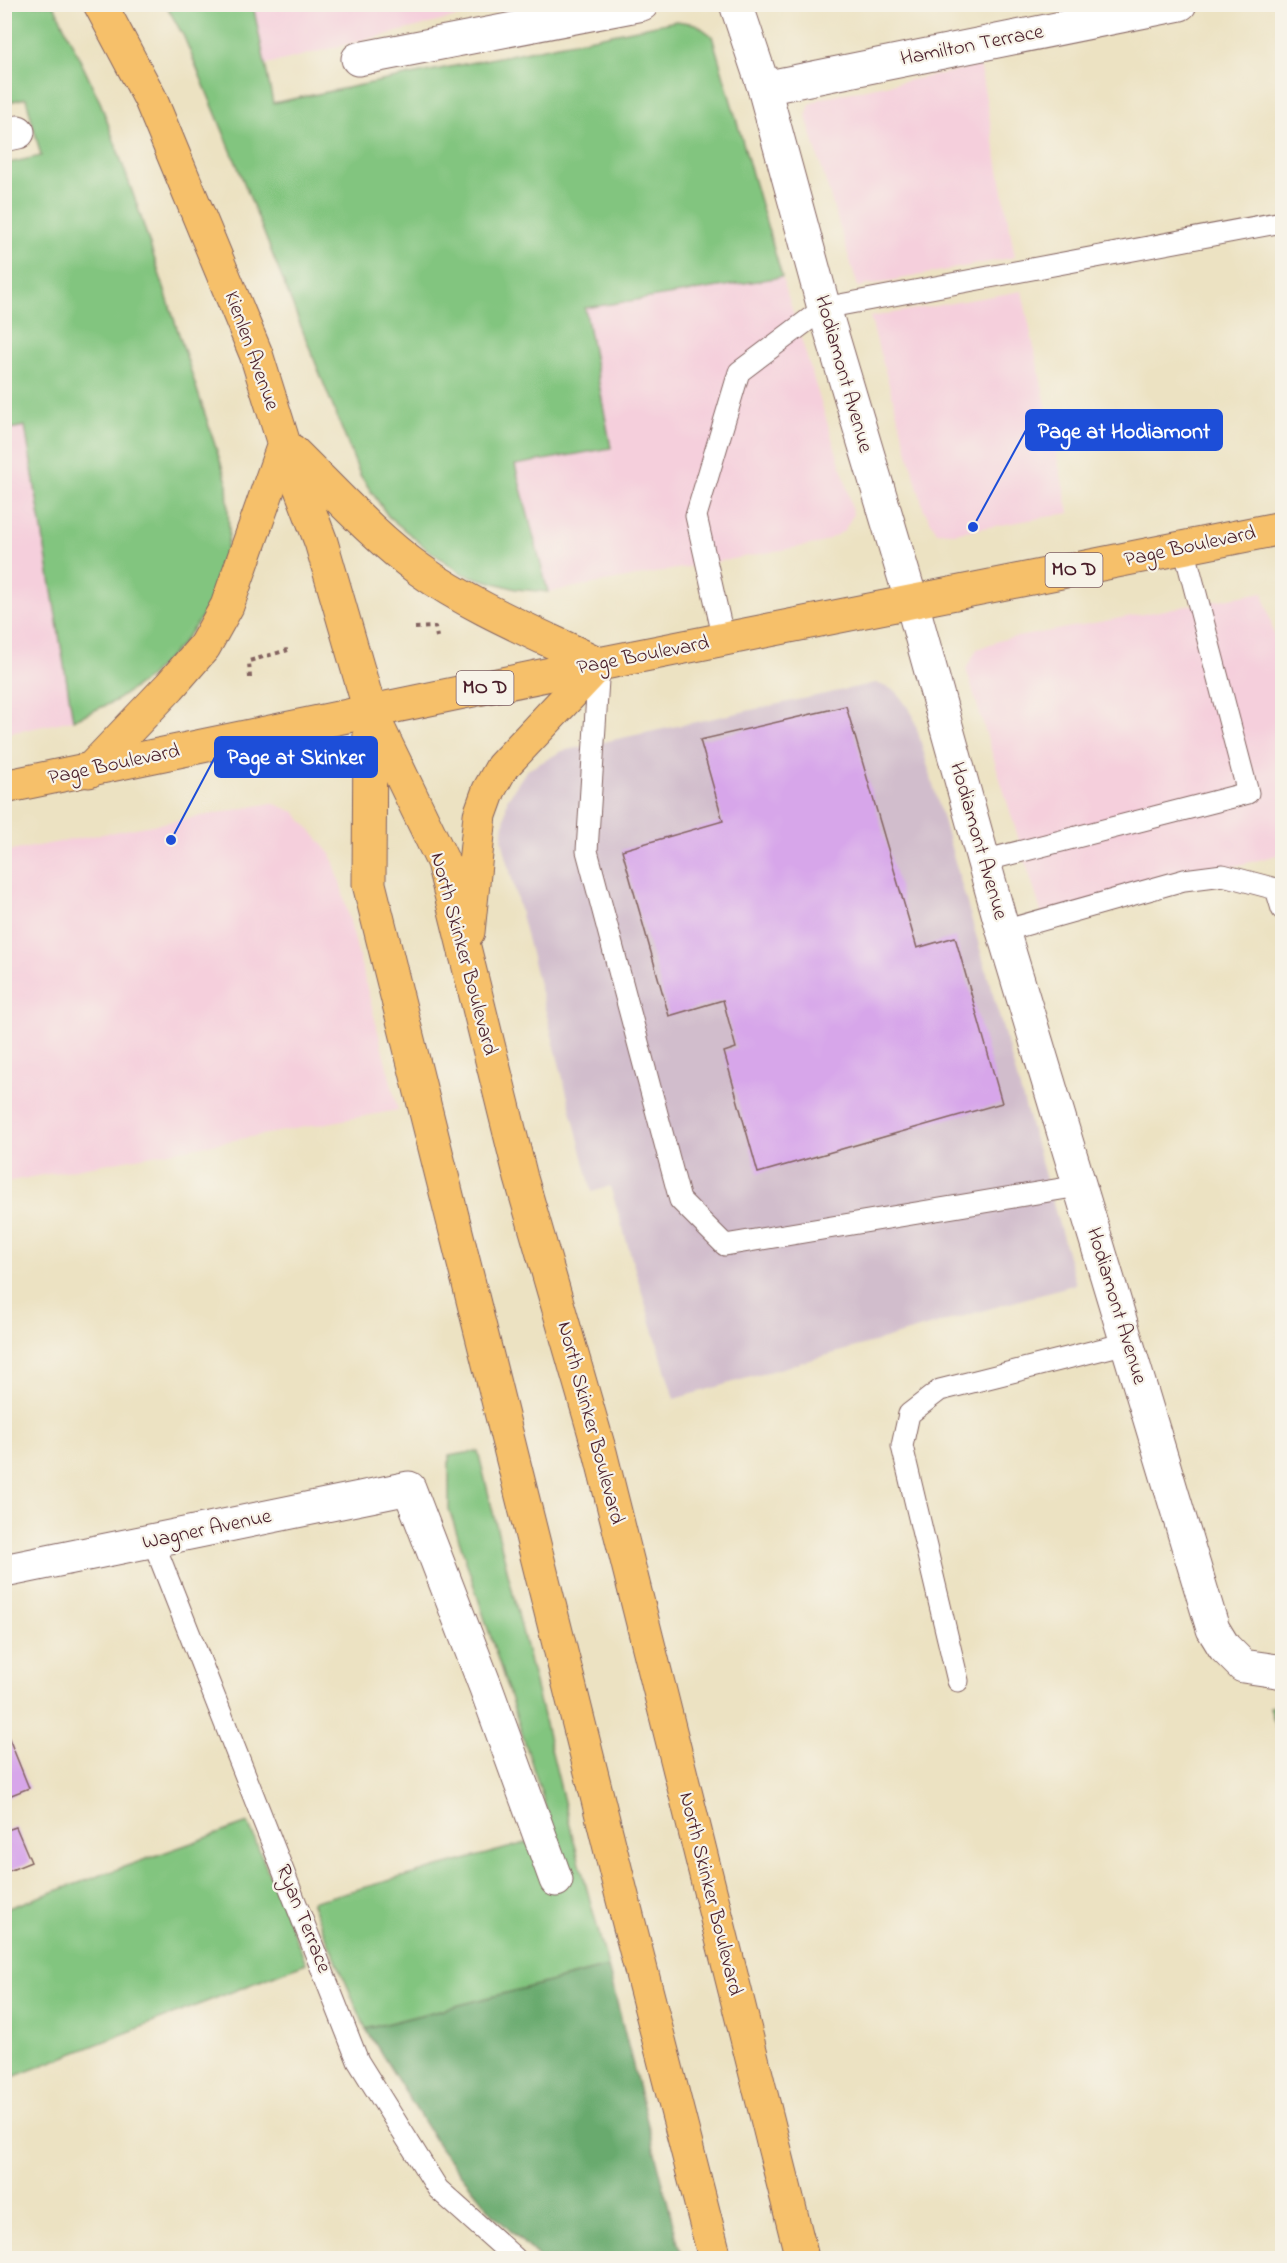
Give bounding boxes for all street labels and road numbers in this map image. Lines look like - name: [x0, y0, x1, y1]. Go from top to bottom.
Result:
- street label: Hamilton Terrace: [898, 17, 1047, 75]
- street label: Kienlen Avenue: [216, 287, 287, 415]
- street label: Hodiamont Avenue: [806, 292, 880, 457]
- street label: Page Boulevard: [1121, 518, 1259, 578]
- road number: MO D: [1046, 553, 1102, 587]
- street label: Page Boulevard: [574, 628, 712, 685]
- road number: MO D: [456, 671, 514, 705]
- street label: Page Boulevard: [45, 736, 183, 796]
- street label: Hodiamont Avenue: [941, 759, 1015, 924]
- street label: North Skinker Boulevard: [421, 849, 505, 1059]
- street label: Hodiamont Avenue: [1078, 1224, 1154, 1389]
- street label: North Skinker Boulevard: [548, 1318, 632, 1528]
- street label: Wagner Avenue: [140, 1502, 275, 1560]
- street label: North Skinker Boulevard: [670, 1789, 750, 1999]
- street label: Ryan Terrace: [266, 1860, 339, 1979]

